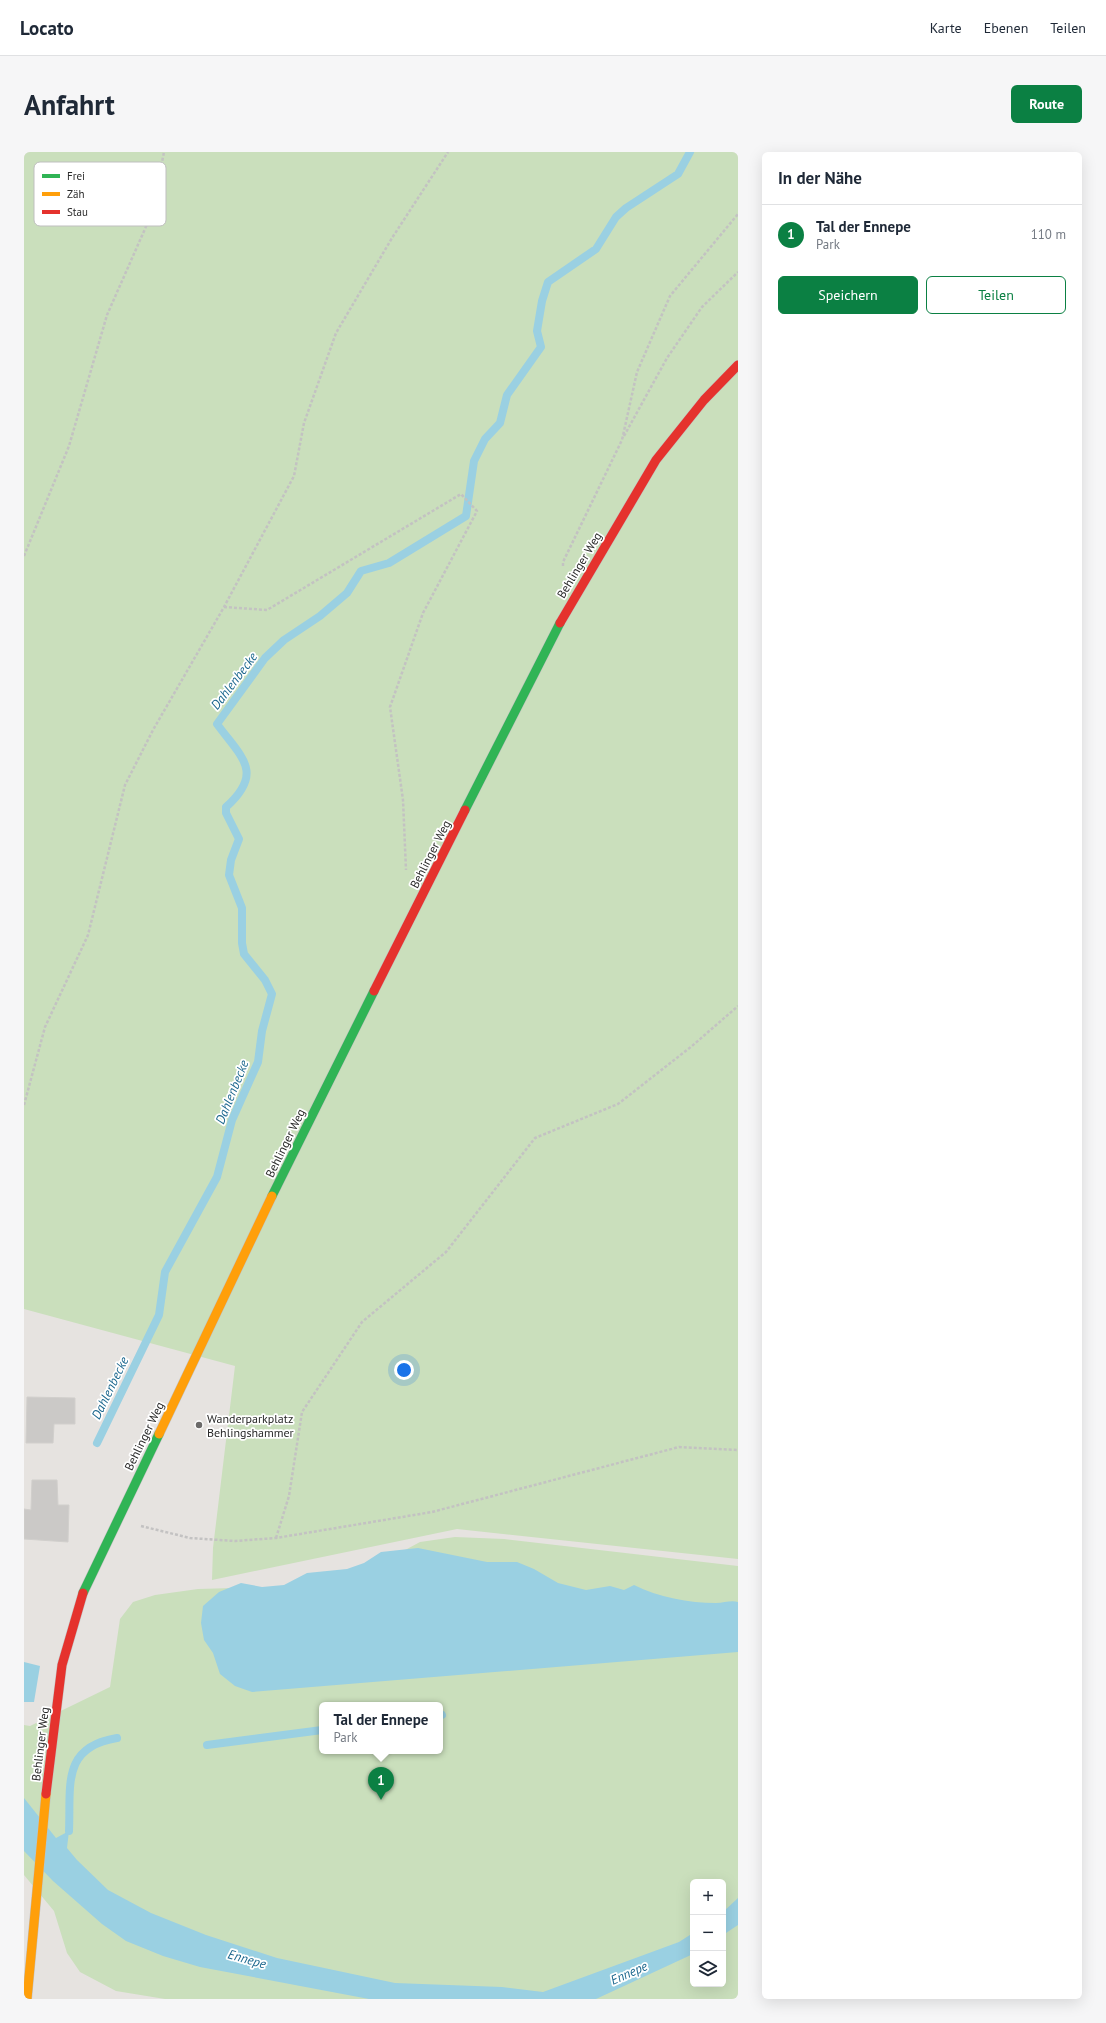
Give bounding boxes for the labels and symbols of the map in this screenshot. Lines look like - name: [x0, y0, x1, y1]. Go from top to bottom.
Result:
- legend: [34, 162, 166, 226]
- text: Frei: [67, 169, 85, 183]
- text: Zäh: [67, 187, 84, 201]
- text: Stau: [67, 205, 88, 219]
- street label: Behlinger Weg: [553, 529, 605, 601]
- water label: Dahlenbecke: [207, 649, 261, 713]
- street label: Behlinger Weg: [406, 817, 454, 891]
- water label: Dahlenbecke: [211, 1058, 253, 1126]
- street label: Behlinger Weg: [262, 1106, 308, 1180]
- water label: Dahlenbecke: [88, 1354, 132, 1422]
- your location: [394, 1360, 414, 1380]
- street label: Behlinger Weg: [121, 1399, 167, 1473]
- place label: Wanderparkplatz Behlingshammer: [207, 1411, 294, 1440]
- marker: Wanderparkplatz Behlingshammer: [194, 1420, 204, 1430]
- street label: Behlinger Weg: [28, 1706, 52, 1782]
- pin: 1: [368, 1767, 394, 1800]
- water label: Ennepe: [226, 1945, 268, 1973]
- water label: Ennepe: [608, 1957, 650, 1989]

